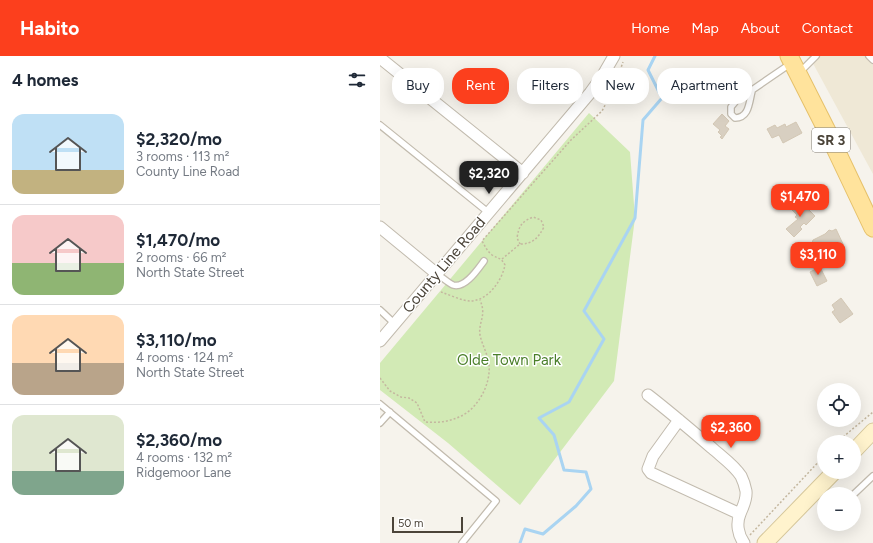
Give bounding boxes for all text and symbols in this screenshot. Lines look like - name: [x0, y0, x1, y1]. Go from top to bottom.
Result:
- text: Habito: [20, 17, 79, 40]
- text: Home: [631, 20, 670, 37]
- text: Map: [692, 20, 719, 37]
- text: About: [741, 20, 780, 37]
- text: Contact: [802, 20, 853, 37]
- chip: Buy: [392, 68, 444, 104]
- chip: Rent: [452, 68, 509, 104]
- chip: Filters: [517, 68, 583, 104]
- chip: New: [591, 68, 649, 104]
- chip: Apartment: [657, 68, 752, 104]
- icon: filters: [346, 69, 368, 91]
- text: 4 homes: [12, 70, 79, 90]
- road number: SR 3: [812, 128, 850, 152]
- text: $2,320/mo: [136, 129, 222, 149]
- icon: home: [44, 130, 92, 178]
- text: 3 rooms · 113 m²: [136, 149, 229, 164]
- pin: $2,320: [456, 161, 522, 195]
- text: County Line Road: [136, 164, 240, 179]
- text: $2,320: [468, 166, 510, 181]
- pin: $1,470: [767, 184, 833, 218]
- text: $1,470: [780, 189, 820, 204]
- street label: County Line Road: [399, 213, 489, 317]
- text: $1,470/mo: [136, 230, 220, 250]
- icon: home: [44, 231, 92, 279]
- pin: $3,110: [785, 242, 851, 276]
- text: $3,110: [799, 247, 837, 262]
- text: 2 rooms · 66 m²: [136, 250, 226, 265]
- text: North State Street: [136, 265, 244, 280]
- text: $3,110/mo: [136, 330, 217, 350]
- icon: home: [44, 331, 92, 379]
- text: 4 rooms · 124 m²: [136, 350, 233, 365]
- park label: Olde Town Park: [457, 351, 562, 369]
- text: North State Street: [136, 365, 244, 380]
- map controls: [817, 383, 861, 531]
- button: locate: [817, 383, 861, 427]
- pin: $2,360: [698, 415, 764, 449]
- text: $2,360: [710, 420, 752, 435]
- text: $2,360/mo: [136, 430, 222, 450]
- icon: home: [44, 431, 92, 479]
- button: +: [817, 435, 861, 479]
- text: 4 rooms · 132 m²: [136, 450, 232, 465]
- text: Ridgemoor Lane: [136, 465, 231, 480]
- button: −: [817, 487, 861, 531]
- scale bar: [392, 515, 463, 534]
- text: 50 m: [398, 517, 423, 530]

